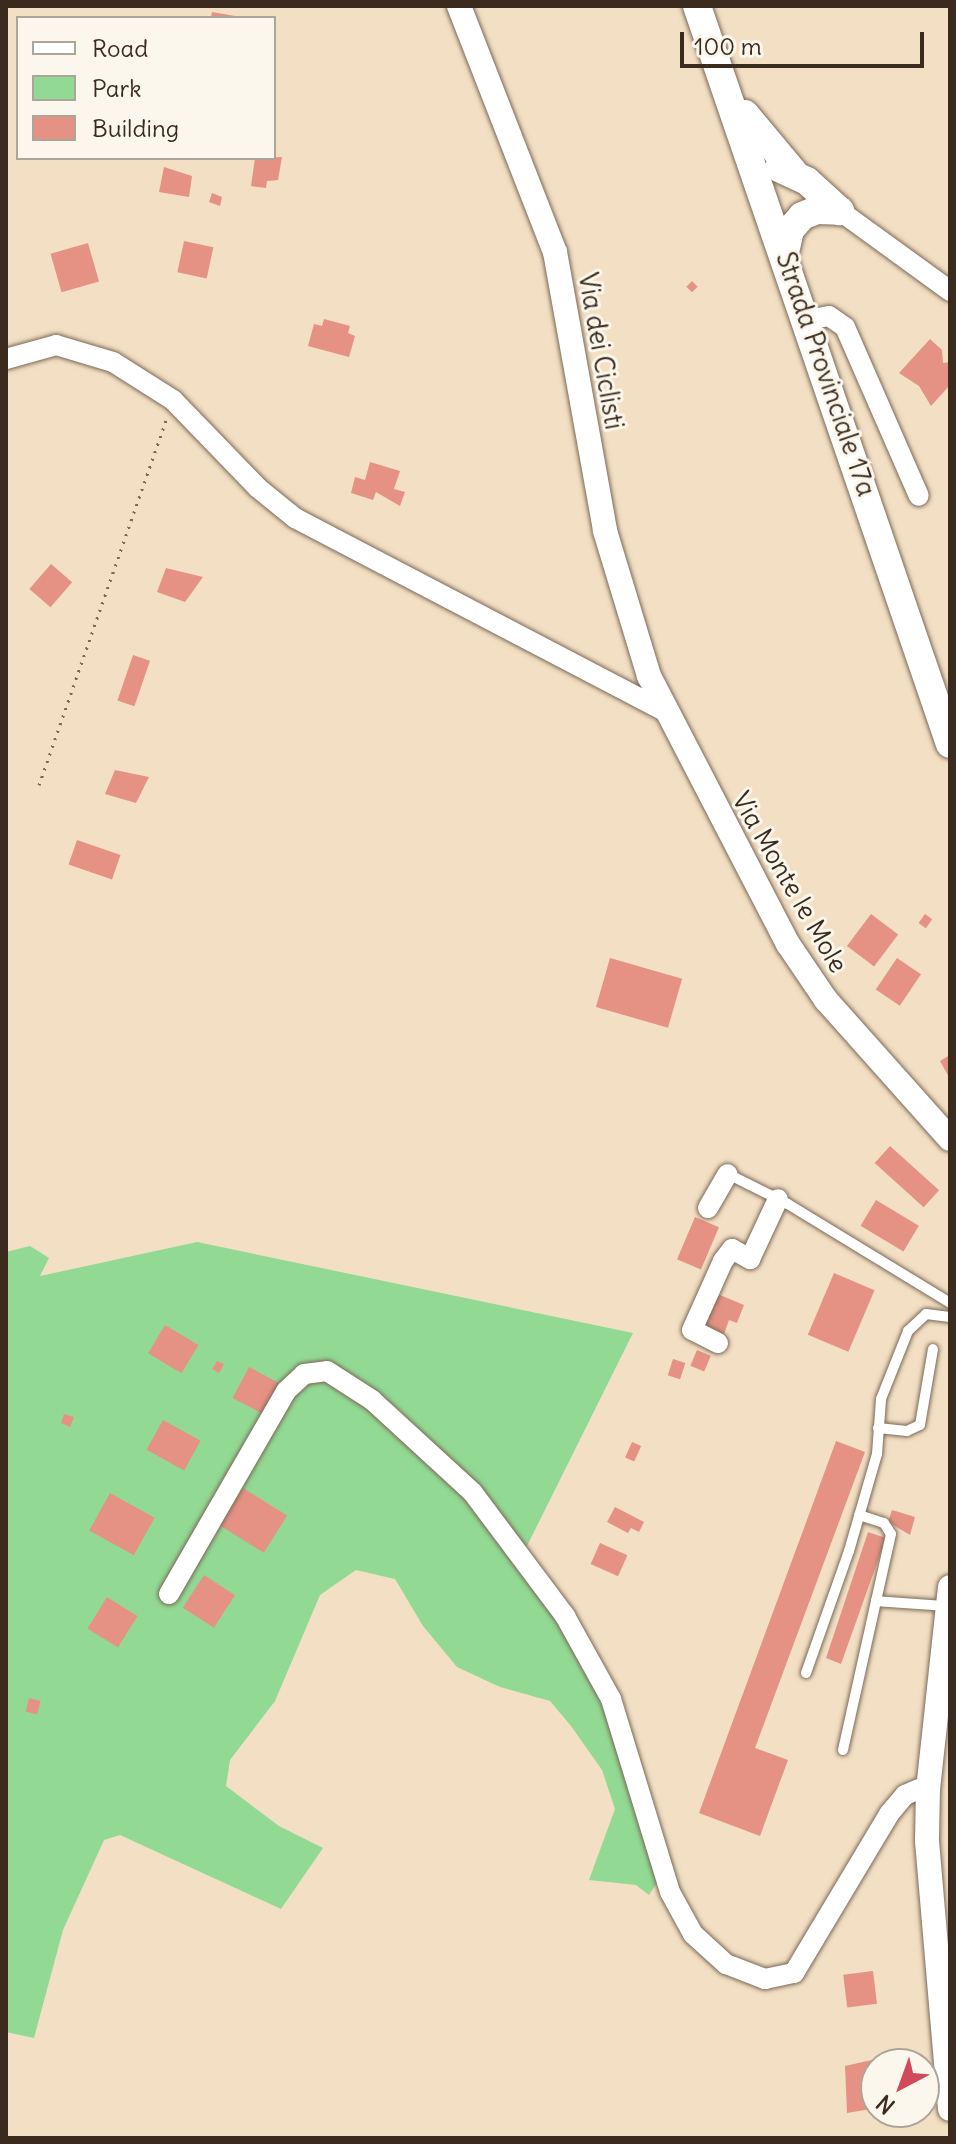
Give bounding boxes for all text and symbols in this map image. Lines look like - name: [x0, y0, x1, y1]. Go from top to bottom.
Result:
- legend: [16, 16, 276, 160]
- scale bar: [684, 16, 928, 66]
- text: 100 m: [694, 31, 762, 61]
- text: Road: [92, 33, 148, 63]
- text: Park: [92, 73, 142, 103]
- text: Building: [92, 113, 179, 143]
- street label: Strada Provinciale 17a: [770, 248, 882, 500]
- street label: Via dei Ciclisti: [572, 270, 630, 432]
- street label: Via Monte le Mole: [726, 786, 854, 978]
- north arrow: [860, 2048, 940, 2128]
- text: N: [871, 2089, 900, 2120]

